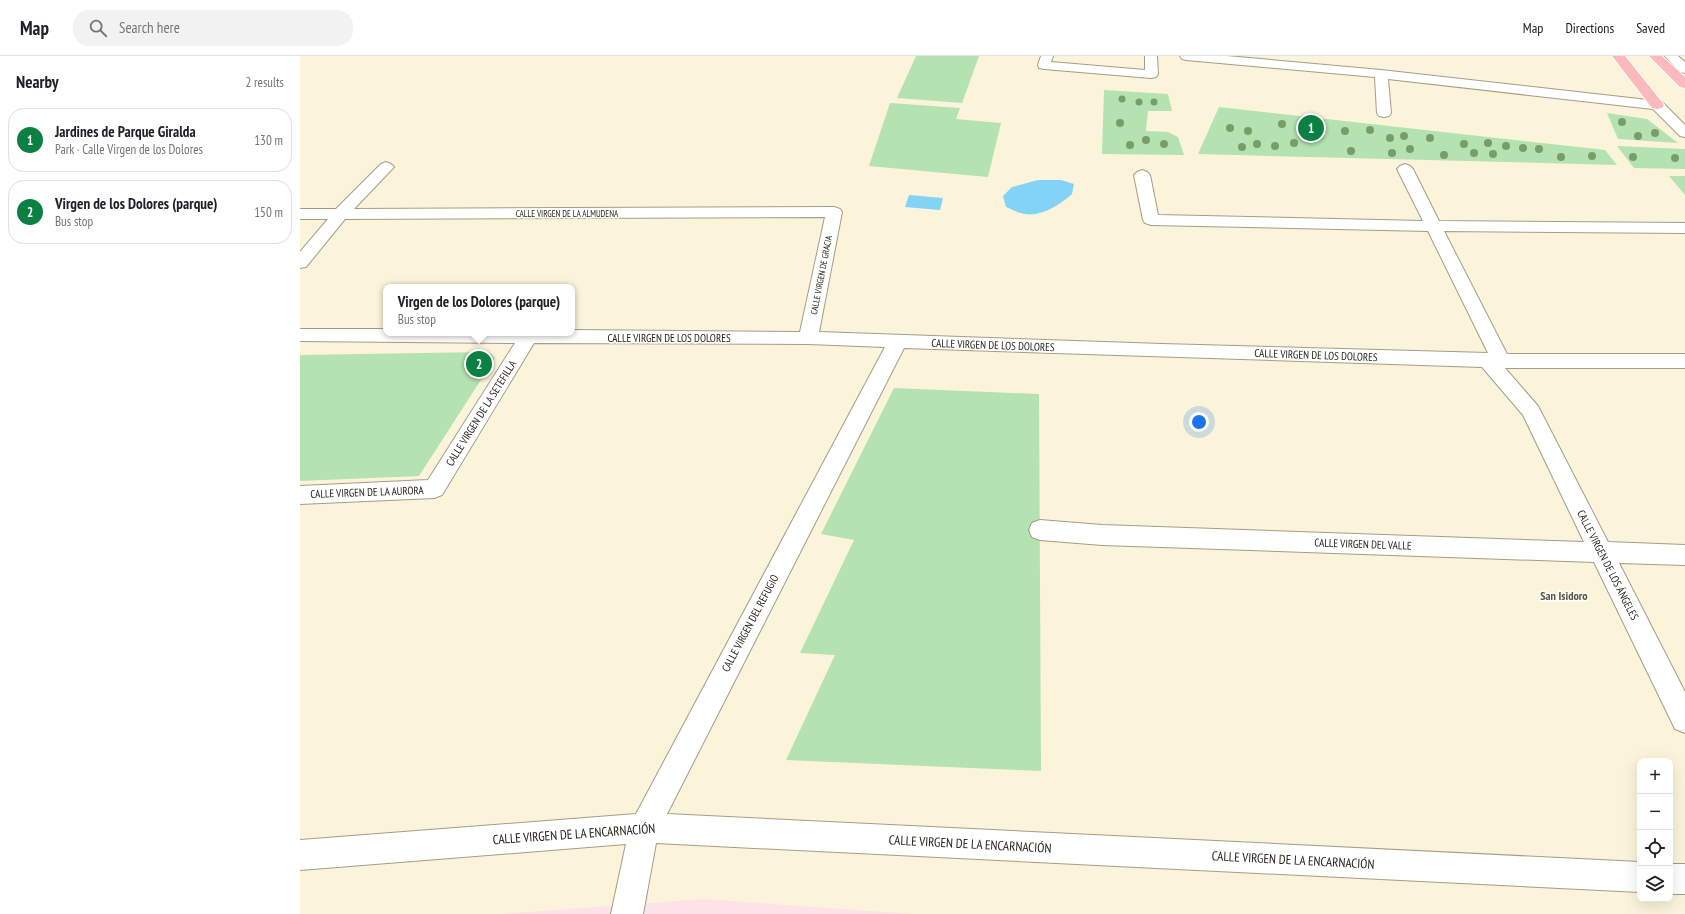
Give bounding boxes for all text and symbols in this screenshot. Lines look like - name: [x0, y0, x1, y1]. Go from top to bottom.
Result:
- search box: [73, 10, 353, 46]
- text: Map: [20, 16, 49, 40]
- icon: search: [87, 17, 109, 39]
- text: Search here: [119, 18, 180, 37]
- text: Map: [1523, 19, 1543, 37]
- text: Directions: [1565, 19, 1614, 37]
- text: Saved: [1636, 19, 1665, 37]
- text: Nearby: [16, 71, 59, 93]
- text: 2 results: [245, 74, 284, 91]
- pin: 1: [1298, 113, 1324, 143]
- text: Jardines de Parque Giralda: [55, 122, 196, 141]
- text: 1: [27, 132, 33, 149]
- text: 130 m: [254, 132, 283, 149]
- text: Park · Calle Virgen de los Dolores: [55, 141, 203, 158]
- text: Virgen de los Dolores (parque): [55, 194, 217, 213]
- text: 2: [27, 204, 33, 221]
- text: 150 m: [254, 204, 283, 221]
- street label: CALLE VIRGEN DE LA ALMUDENA: [516, 208, 619, 219]
- text: Bus stop: [55, 213, 93, 230]
- street label: CALLE VIRGEN DE GRACIA: [808, 234, 834, 315]
- popup: [383, 284, 575, 336]
- text: Virgen de los Dolores (parque): [398, 292, 560, 311]
- text: Bus stop: [398, 311, 436, 328]
- street label: CALLE VIRGEN DE LOS DOLORES: [607, 331, 731, 345]
- street label: CALLE VIRGEN DE LOS DOLORES: [931, 336, 1055, 354]
- street label: CALLE VIRGEN DE LOS DOLORES: [1254, 346, 1378, 364]
- pin: 2: [466, 349, 492, 379]
- street label: CALLE VIRGEN DE LA SETEFILLA: [443, 357, 520, 468]
- your location: [1189, 412, 1209, 432]
- street label: CALLE VIRGEN DE LA AURORA: [310, 483, 425, 501]
- street label: CALLE VIRGEN DE LOS ÁNGELES: [1574, 508, 1642, 623]
- street label: CALLE VIRGEN DEL VALLE: [1314, 535, 1412, 553]
- street label: CALLE VIRGEN DEL REFUGIO: [718, 572, 782, 674]
- district label: San Isidoro: [1540, 588, 1588, 603]
- map controls: [1637, 758, 1673, 902]
- button: +: [1637, 758, 1673, 794]
- button: −: [1637, 794, 1673, 830]
- street label: CALLE VIRGEN DE LA ENCARNACIÓN: [492, 820, 656, 848]
- button: locate: [1637, 830, 1673, 866]
- street label: CALLE VIRGEN DE LA ENCARNACIÓN: [888, 831, 1052, 857]
- street label: CALLE VIRGEN DE LA ENCARNACIÓN: [1211, 847, 1375, 873]
- button: layers: [1637, 866, 1673, 902]

